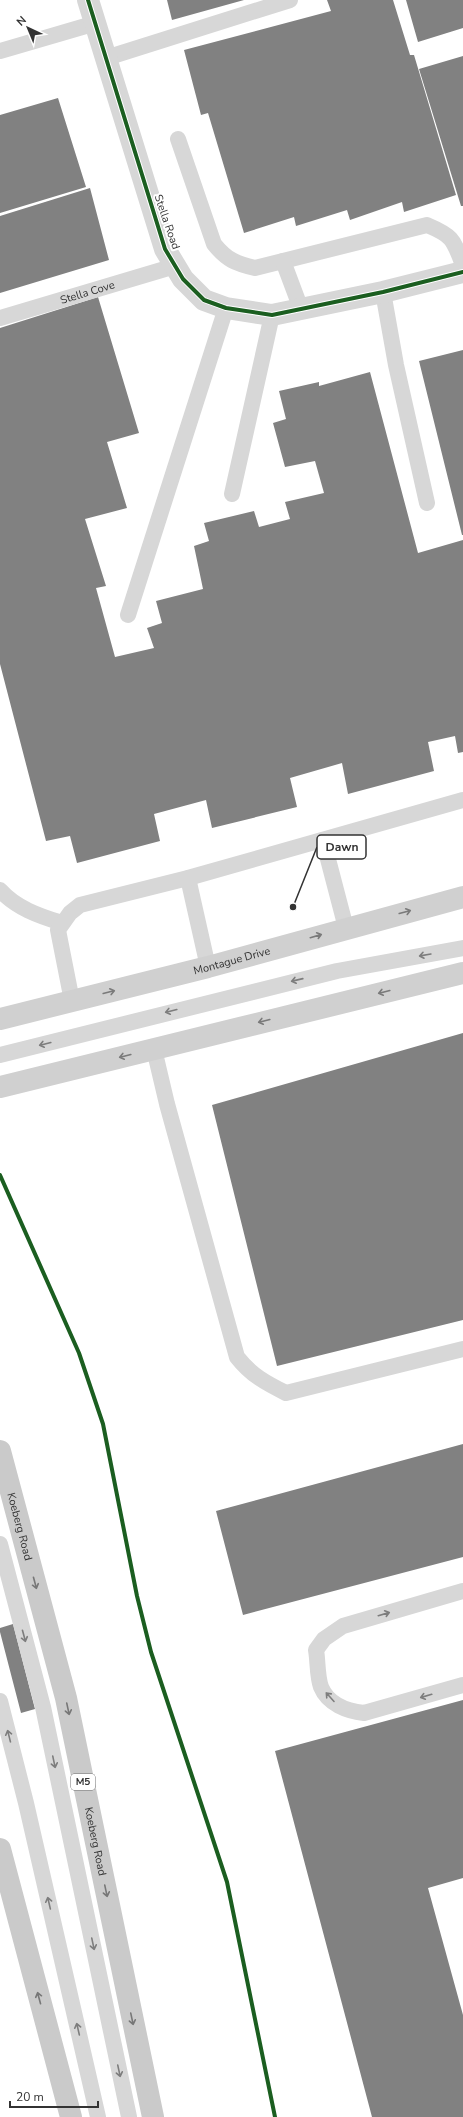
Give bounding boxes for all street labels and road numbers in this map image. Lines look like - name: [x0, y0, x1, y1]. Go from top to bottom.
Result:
- street label: Stella Road: [151, 193, 183, 251]
- street label: Stella Cove: [58, 277, 116, 307]
- street label: Montague Drive: [192, 943, 272, 978]
- street label: Koeberg Road: [4, 1491, 36, 1562]
- road number: M5: [71, 1774, 95, 1790]
- street label: Koeberg Road: [81, 1806, 110, 1877]

